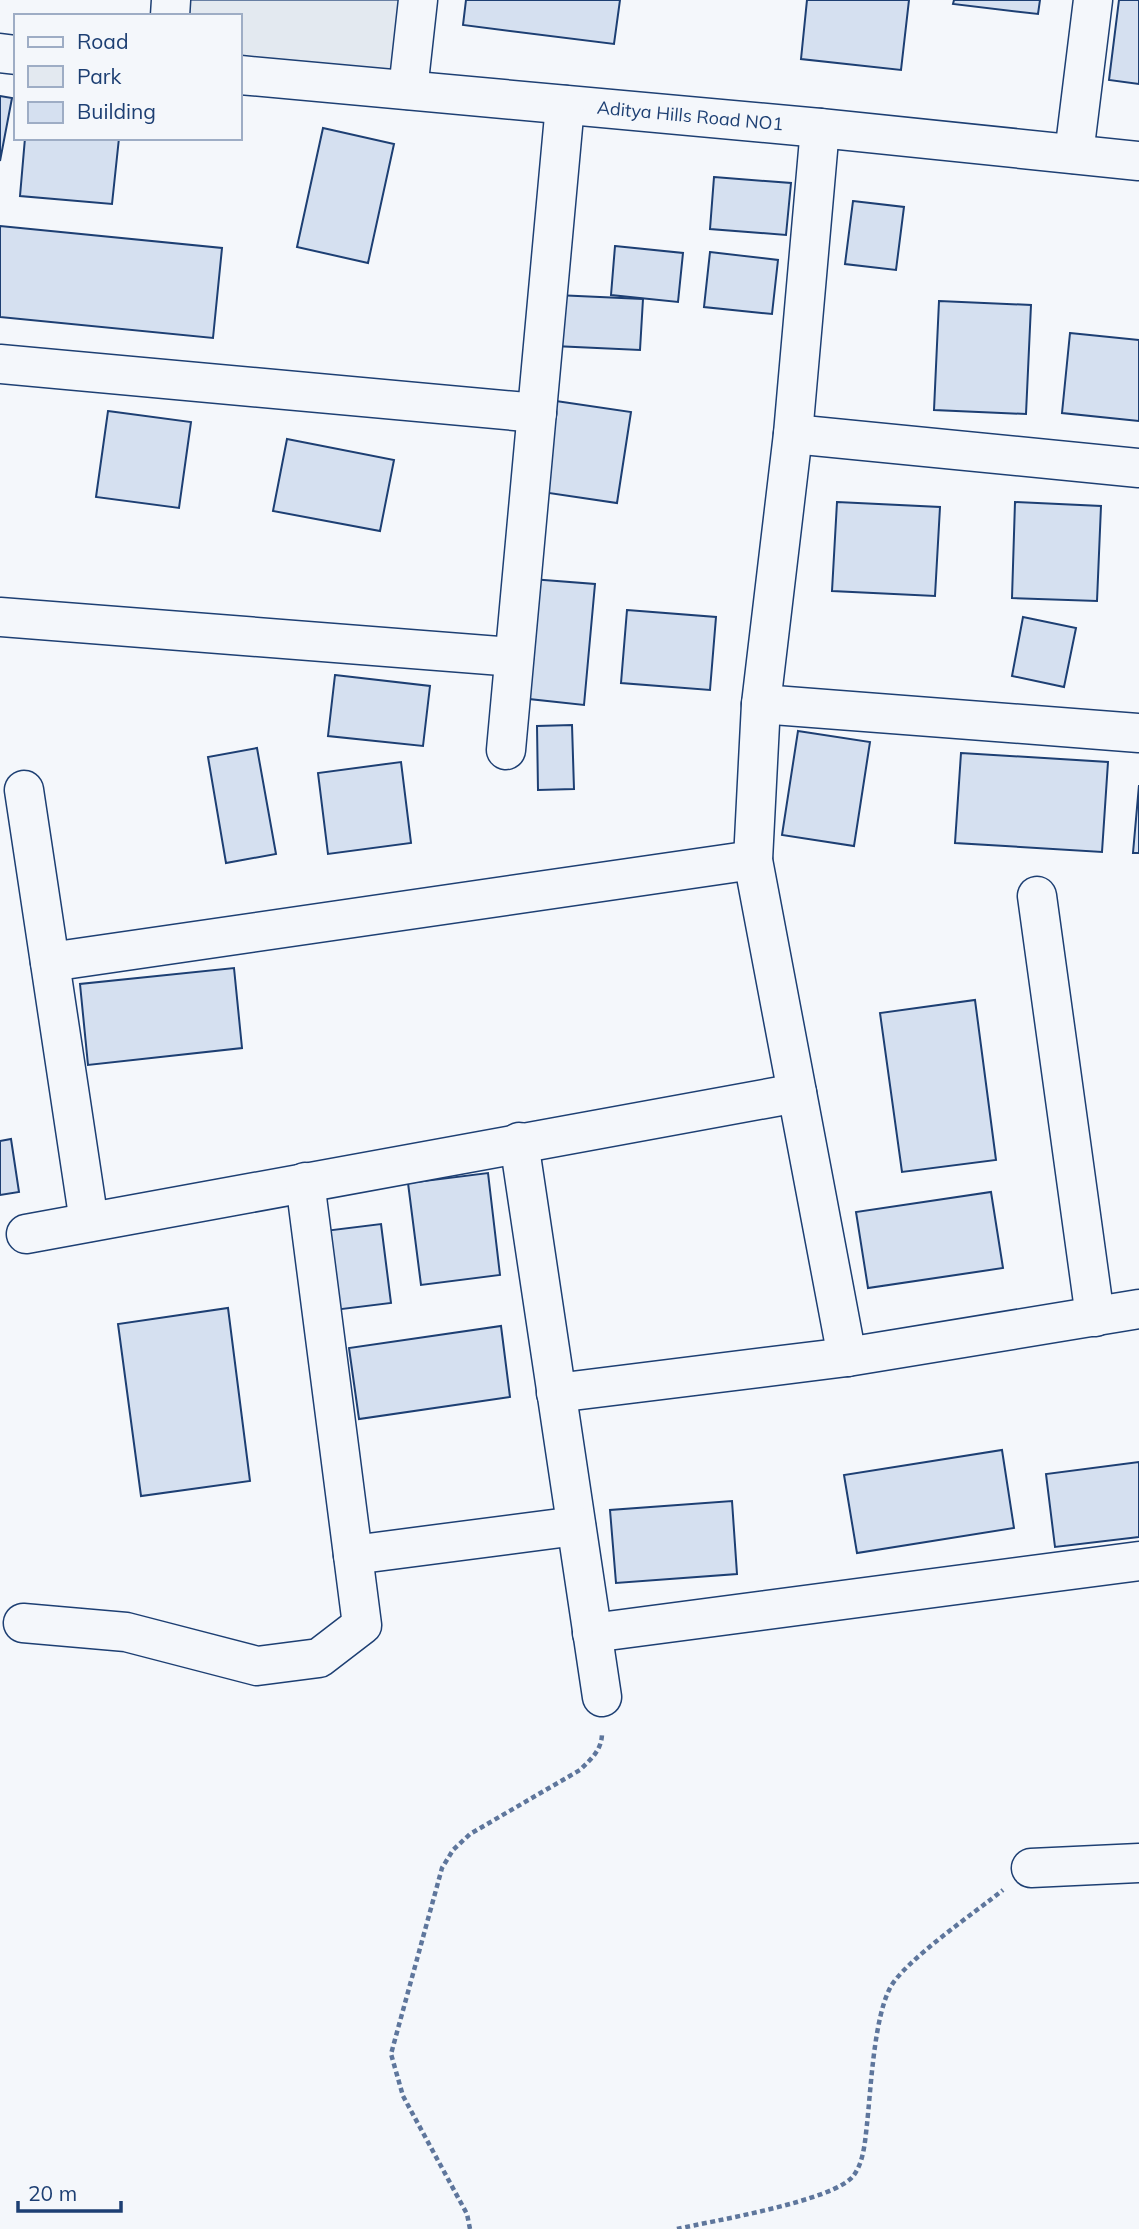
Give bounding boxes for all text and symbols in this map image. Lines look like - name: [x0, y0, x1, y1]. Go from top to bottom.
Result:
- legend: [14, 14, 242, 140]
- text: Road: [77, 28, 128, 54]
- text: Park: [77, 63, 121, 89]
- street label: Aditya Hills Road NO1: [596, 96, 784, 136]
- text: Building: [77, 98, 156, 124]
- scale bar: [18, 2170, 121, 2214]
- text: 20 m: [28, 2180, 77, 2206]

